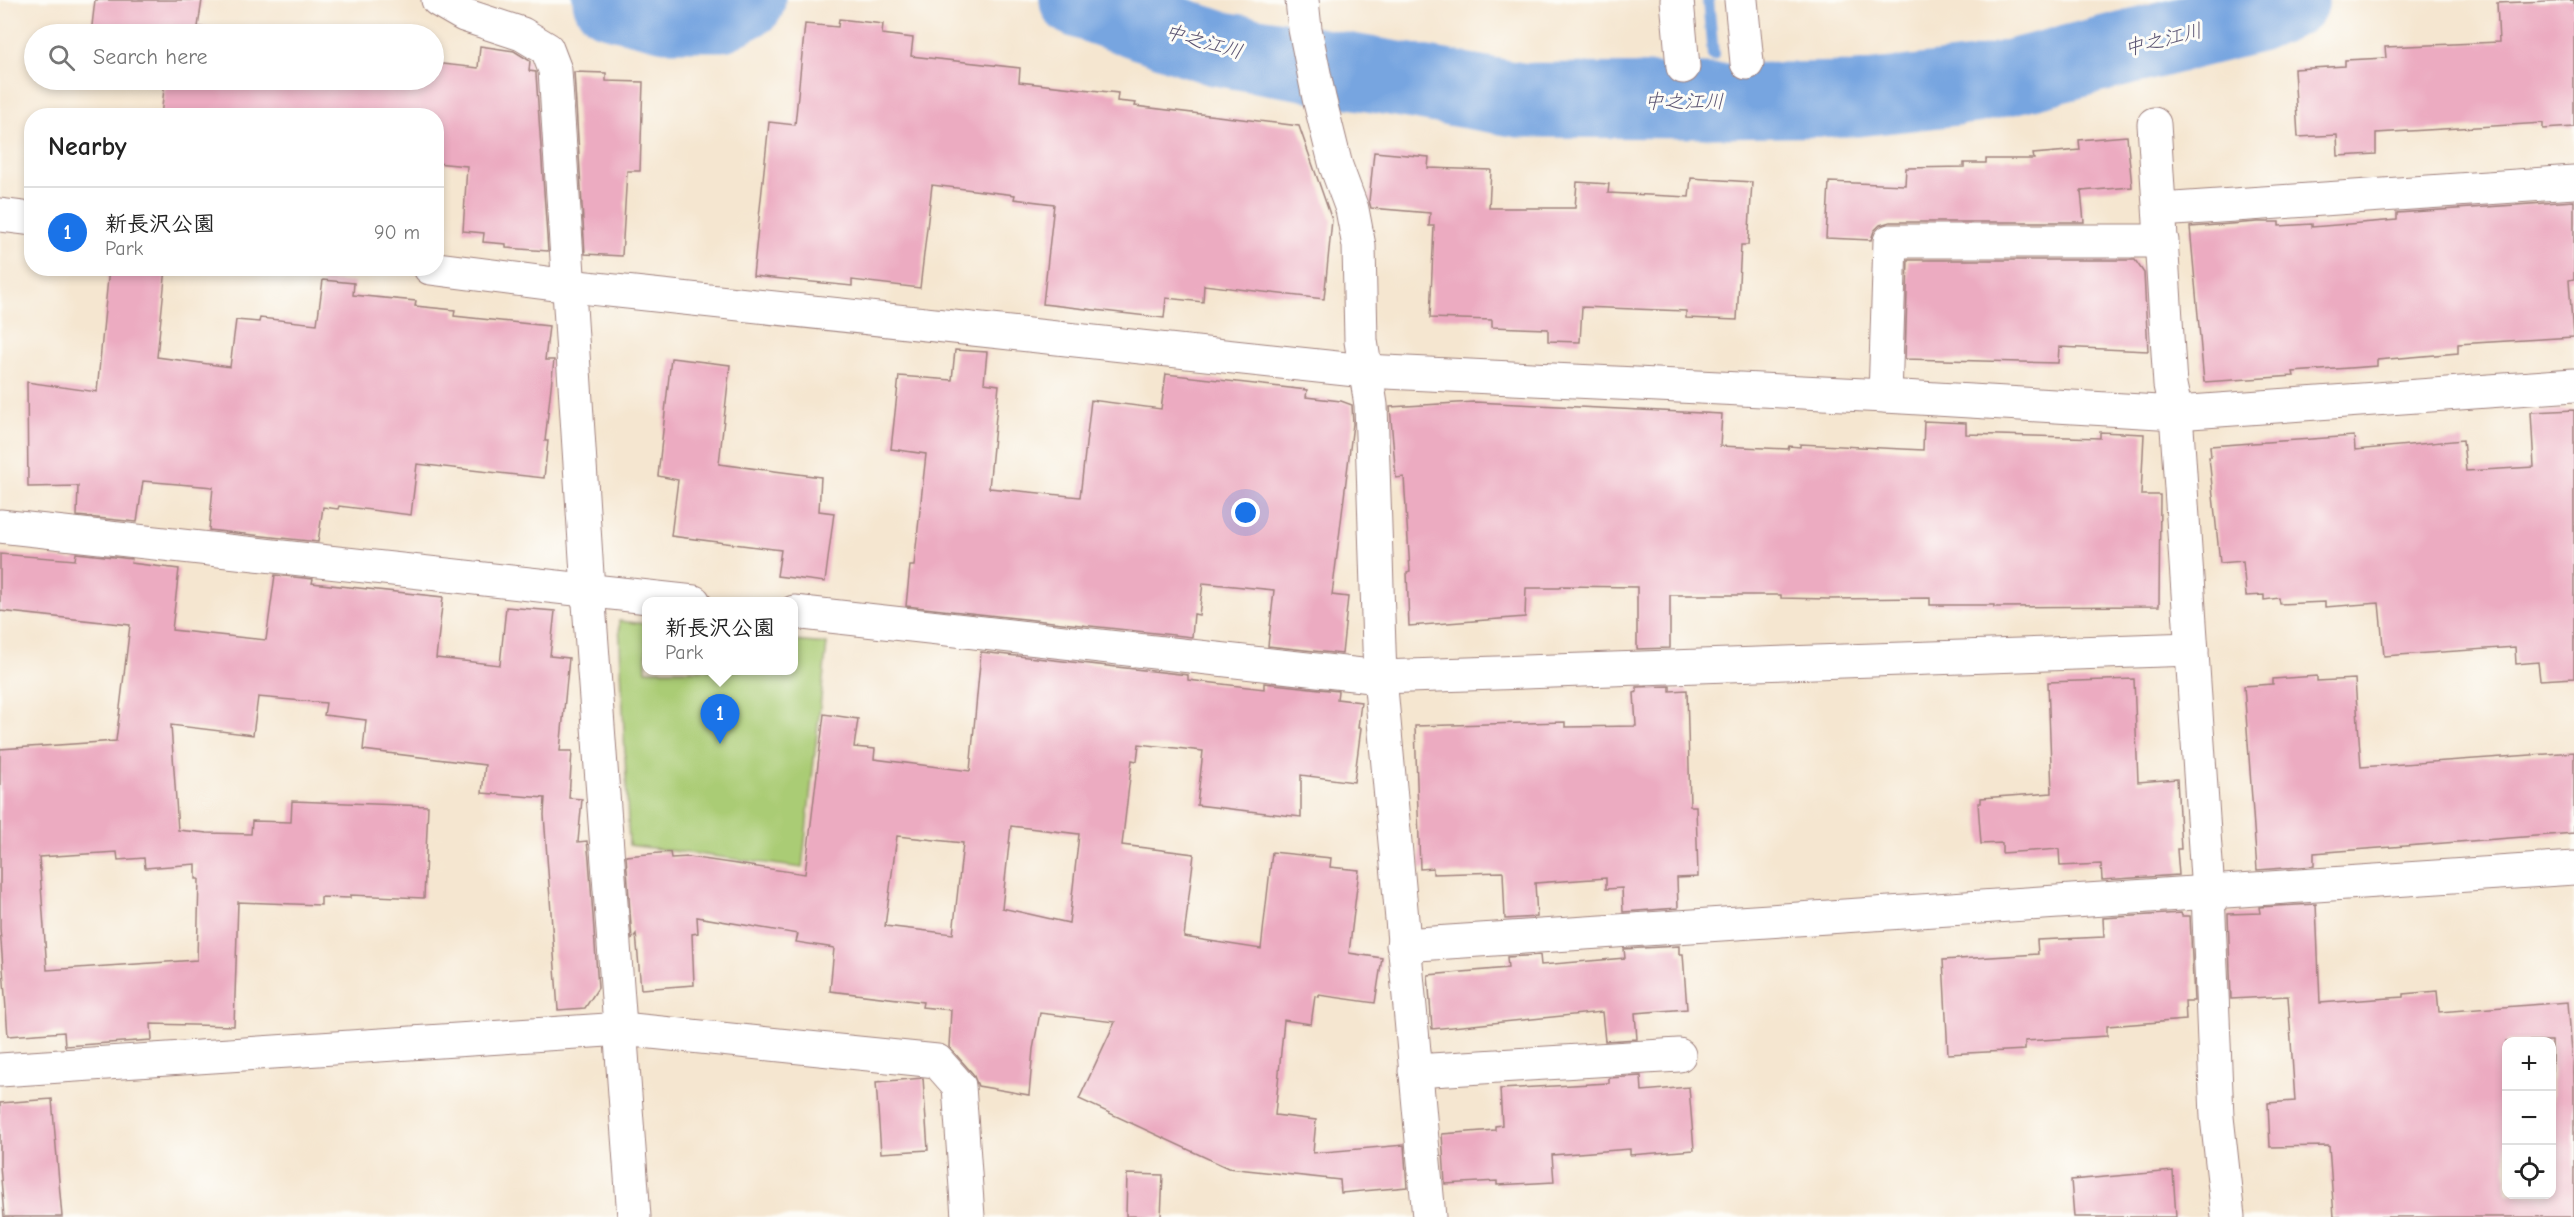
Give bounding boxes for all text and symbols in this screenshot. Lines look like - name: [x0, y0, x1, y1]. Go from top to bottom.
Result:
- water label: 中之江川: [1162, 19, 1245, 64]
- water label: 中之江川: [2122, 19, 2205, 60]
- search box: [24, 24, 444, 90]
- icon: search: [45, 41, 78, 74]
- text: Search here: [93, 44, 208, 70]
- water label: 中之江川: [1644, 90, 1724, 113]
- text: Nearby: [48, 132, 127, 162]
- text: 新長沢公園: [105, 211, 215, 237]
- text: 1: [64, 221, 71, 244]
- text: 90 m: [374, 221, 420, 244]
- text: Park: [105, 237, 143, 260]
- your location: [1231, 498, 1260, 527]
- popup: [642, 597, 798, 675]
- text: 新長沢公園: [665, 615, 775, 641]
- text: Park: [665, 641, 703, 664]
- pin: 1: [700, 694, 740, 744]
- map controls: [2502, 1037, 2556, 1199]
- button: +: [2502, 1037, 2556, 1091]
- button: −: [2502, 1091, 2556, 1145]
- button: locate: [2502, 1145, 2556, 1199]

